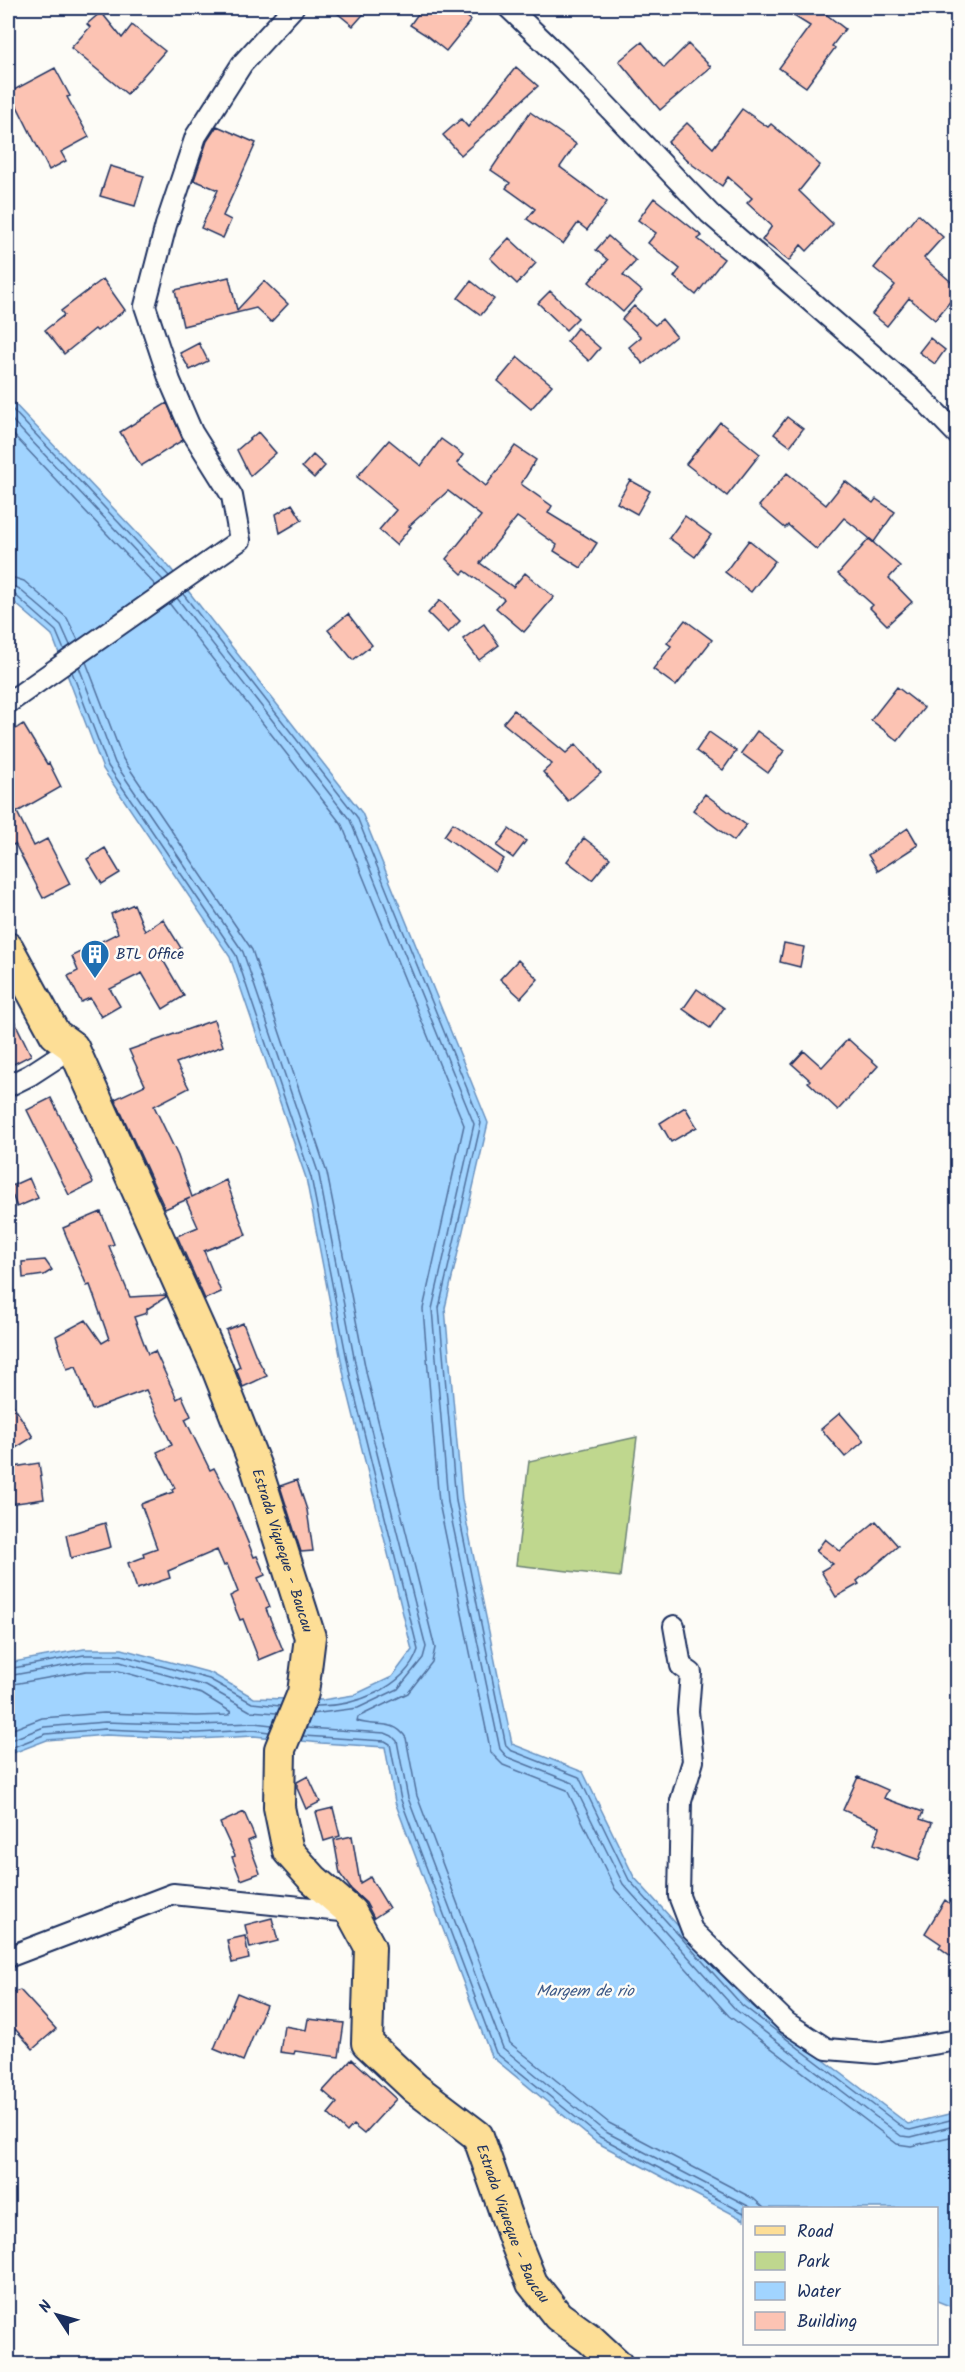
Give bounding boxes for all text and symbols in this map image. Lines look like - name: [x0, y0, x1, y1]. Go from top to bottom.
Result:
- building icon: BTL Office: [79, 938, 111, 980]
- place label: BTL Office: [116, 943, 184, 967]
- street label: Estrada Viqueque - Baucau: [244, 1466, 319, 1636]
- water label: Margem de rio: [536, 1979, 635, 2004]
- street label: Estrada Viqueque - Baucau: [469, 2141, 555, 2309]
- legend: [743, 2207, 938, 2345]
- text: Road: [797, 2218, 834, 2247]
- text: Park: [797, 2248, 830, 2277]
- text: Water: [797, 2278, 842, 2307]
- north arrow: [27, 2285, 87, 2345]
- text: N: [33, 2296, 59, 2319]
- text: Building: [797, 2308, 857, 2337]

